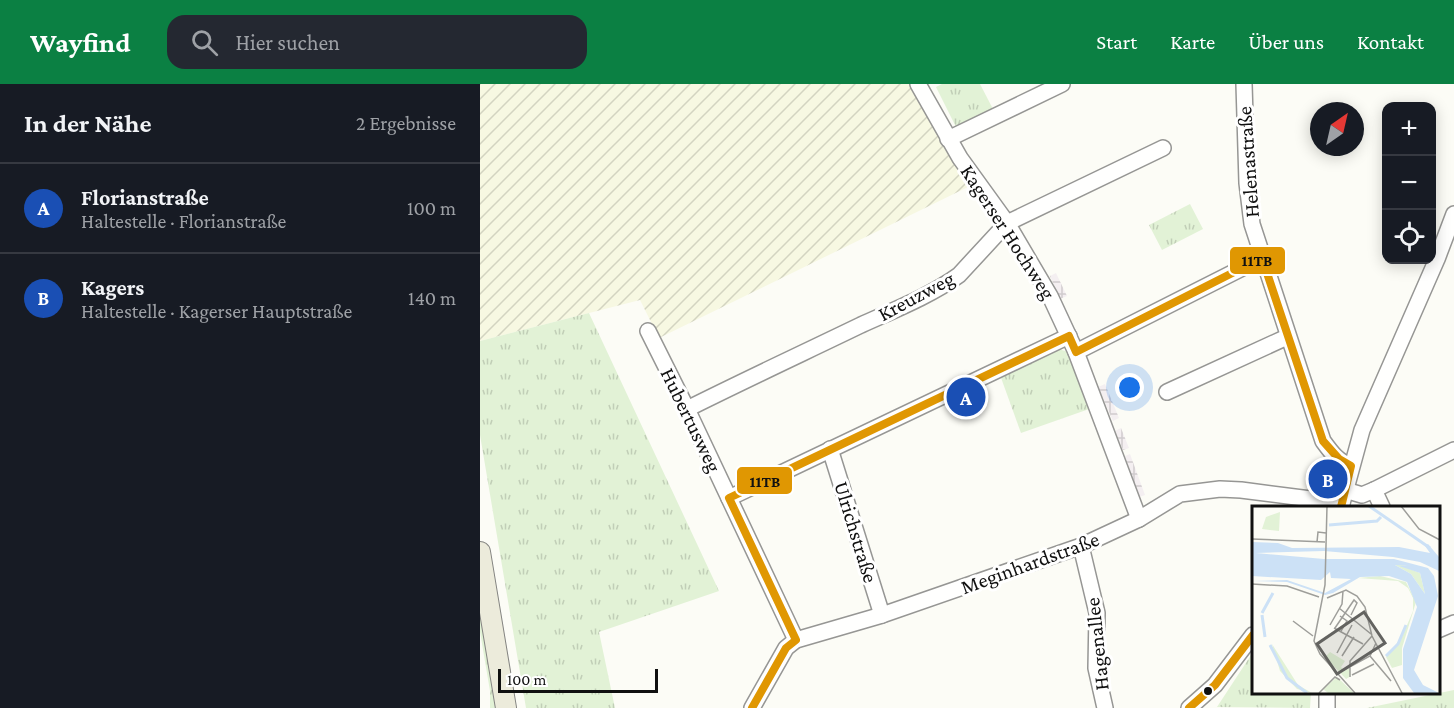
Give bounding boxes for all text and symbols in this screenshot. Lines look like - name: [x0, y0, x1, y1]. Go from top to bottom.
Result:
- search box: [167, 15, 587, 69]
- icon: search: [188, 26, 221, 59]
- text: Wayfind: [30, 27, 131, 58]
- text: Hier suchen: [236, 30, 340, 55]
- text: Start: [1096, 30, 1137, 54]
- text: Karte: [1170, 30, 1215, 54]
- text: Über uns: [1248, 30, 1324, 54]
- text: Kontakt: [1357, 30, 1424, 54]
- north arrow: [1310, 102, 1364, 156]
- map controls: [1382, 102, 1436, 264]
- button: +: [1382, 102, 1436, 156]
- street label: Helenastraße: [1232, 105, 1264, 219]
- text: In der Nähe: [24, 109, 152, 138]
- text: 2 Ergebnisse: [356, 112, 456, 134]
- button: −: [1382, 156, 1436, 210]
- street label: Kagerser Hochweg: [956, 160, 1060, 304]
- text: Florianstraße: [81, 185, 209, 210]
- text: A: [38, 197, 49, 219]
- text: 100 m: [407, 197, 456, 219]
- text: Haltestelle · Florianstraße: [81, 210, 286, 232]
- button: locate: [1382, 210, 1436, 264]
- line badge: 11TB: [1229, 246, 1286, 275]
- text: 11TB: [1242, 252, 1272, 269]
- street label: Kreuzweg: [874, 266, 958, 326]
- text: Kagers: [81, 275, 144, 300]
- text: B: [38, 287, 49, 309]
- text: 140 m: [408, 287, 456, 309]
- text: Haltestelle · Kagerser Hauptstraße: [81, 300, 352, 322]
- street label: Hubertusweg: [655, 364, 727, 476]
- your location: [1115, 373, 1144, 402]
- pin: A: [946, 374, 986, 420]
- pin: B: [1308, 456, 1348, 502]
- line badge: 11TB: [736, 466, 793, 495]
- text: 11TB: [750, 473, 780, 490]
- street label: Ulrichstraße: [829, 478, 883, 586]
- inset map: [1252, 506, 1439, 693]
- street label: Meginhardstraße: [958, 527, 1102, 599]
- street label: Hagenallee: [1080, 596, 1114, 692]
- scale bar: [498, 666, 658, 694]
- text: 100 m: [507, 671, 546, 688]
- unlabelled marker: [1202, 685, 1214, 697]

